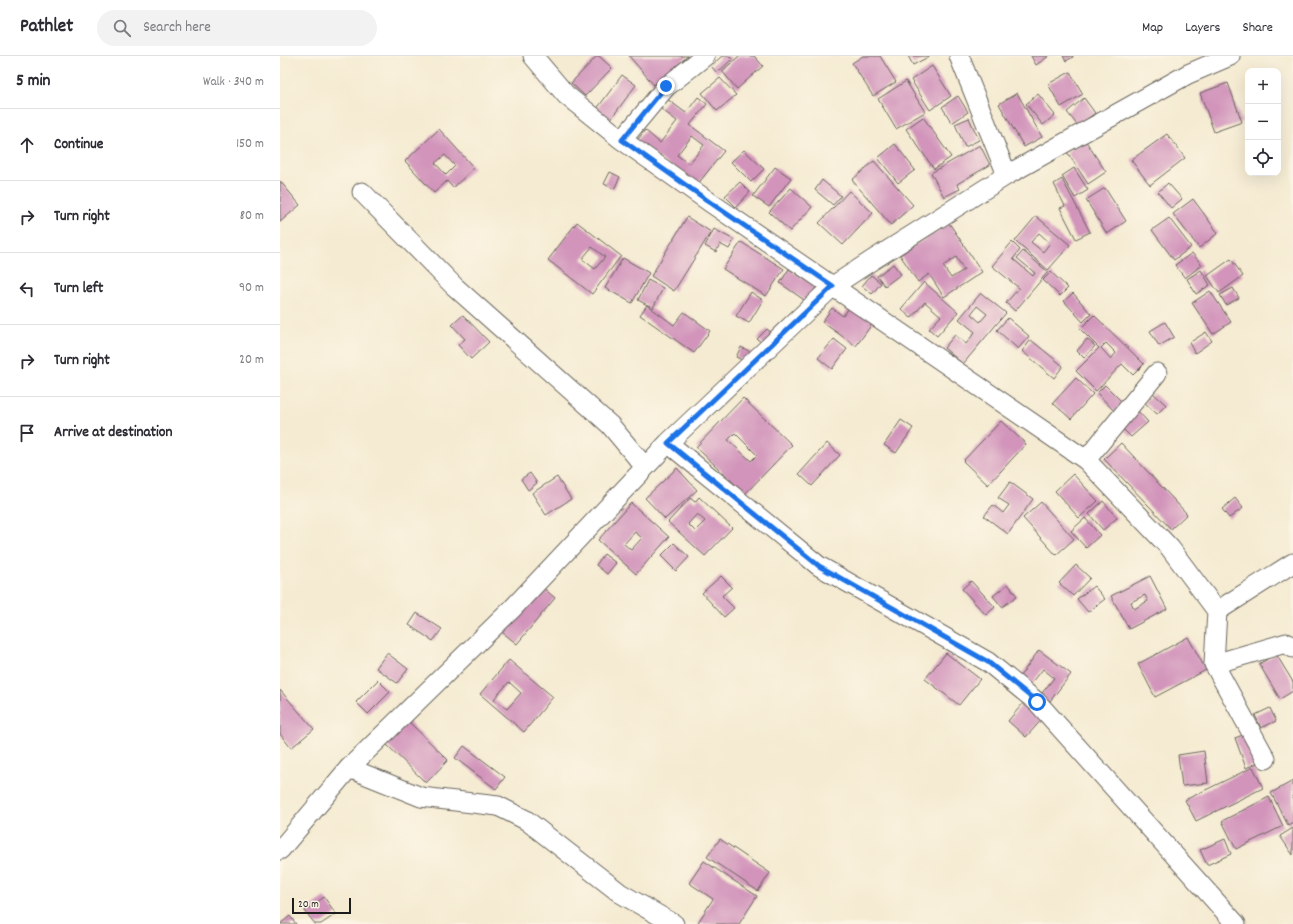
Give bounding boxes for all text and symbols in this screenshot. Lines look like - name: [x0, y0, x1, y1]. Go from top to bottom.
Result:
- search box: [97, 10, 377, 46]
- text: Pathlet: [20, 14, 73, 41]
- icon: search: [111, 17, 133, 39]
- text: Search here: [143, 17, 211, 39]
- text: Map: [1142, 18, 1163, 38]
- text: Layers: [1185, 18, 1220, 38]
- text: Share: [1242, 18, 1273, 38]
- map controls: [1245, 68, 1281, 176]
- button: +: [1245, 68, 1281, 104]
- text: 5 min: [16, 70, 50, 94]
- text: Walk · 340 m: [203, 73, 264, 92]
- route end: [657, 77, 675, 95]
- button: −: [1245, 104, 1281, 140]
- icon: ahead: [16, 134, 38, 156]
- text: Continue: [54, 134, 103, 156]
- text: 150 m: [236, 135, 264, 154]
- button: locate: [1245, 140, 1281, 176]
- icon: right: [16, 206, 38, 228]
- text: Turn right: [54, 206, 110, 228]
- text: 80 m: [240, 207, 264, 226]
- icon: left: [16, 278, 38, 300]
- text: Turn left: [54, 278, 103, 300]
- text: 90 m: [239, 279, 264, 298]
- icon: right: [16, 350, 38, 372]
- text: Turn right: [54, 350, 110, 372]
- text: 20 m: [239, 351, 264, 370]
- icon: arrive: [16, 422, 38, 444]
- text: Arrive at destination: [54, 422, 172, 444]
- route start: [1028, 693, 1046, 711]
- scale bar: [292, 896, 351, 915]
- text: 20 m: [298, 897, 319, 913]

